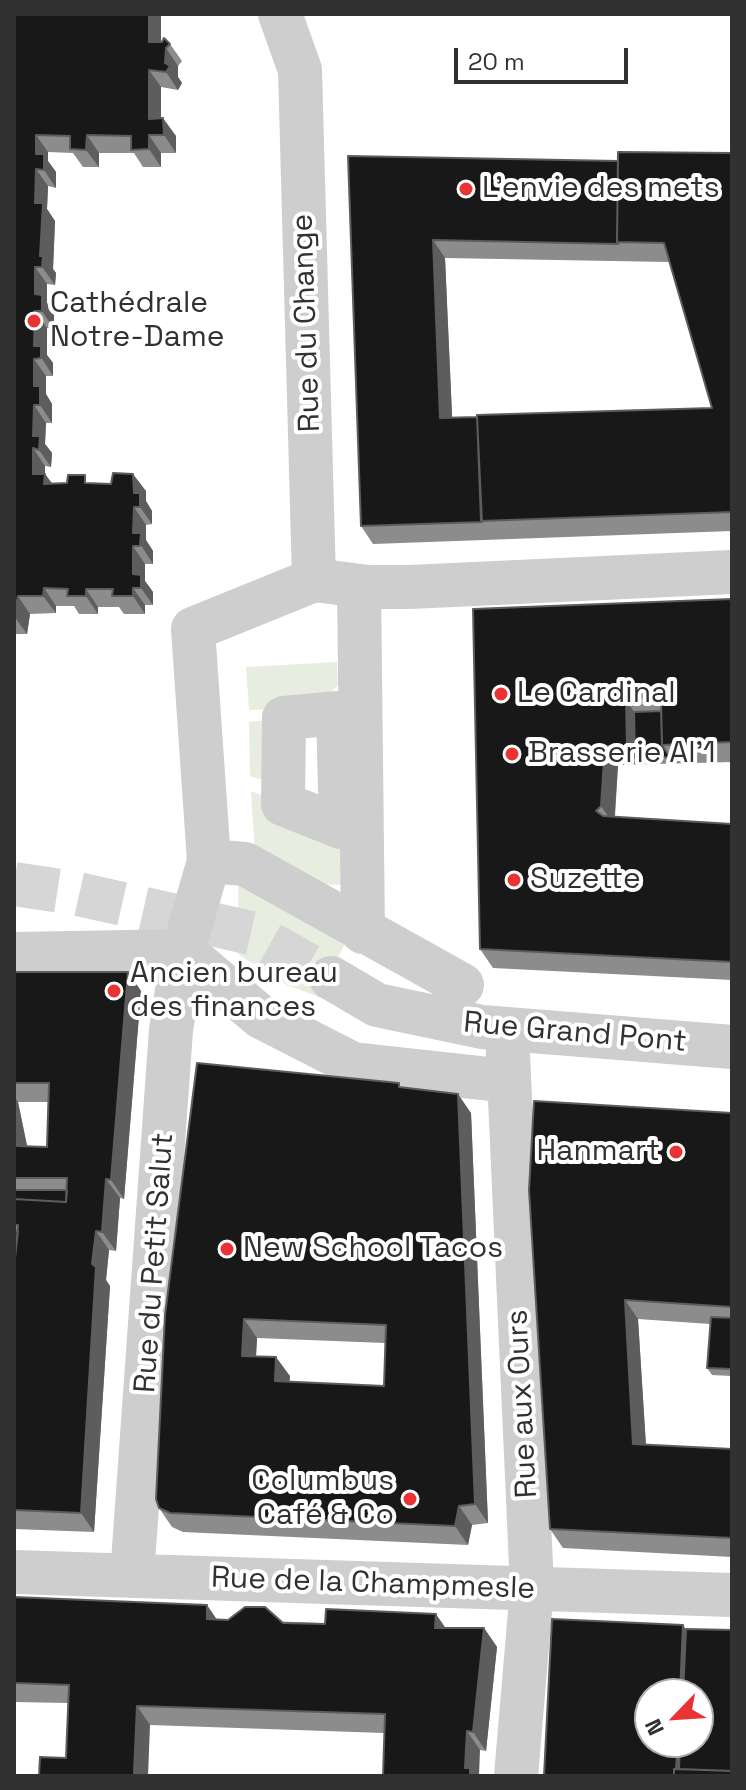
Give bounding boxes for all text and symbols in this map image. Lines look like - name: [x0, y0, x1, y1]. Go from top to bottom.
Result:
- scale bar: [458, 32, 632, 82]
- text: 20 m: [468, 46, 525, 77]
- place label: L'envie des mets: [482, 171, 720, 207]
- marker: L'envie des mets: [457, 180, 475, 198]
- street label: Rue du Change: [285, 213, 329, 433]
- place label: Cathédrale Notre-Dame: [50, 286, 225, 356]
- marker: Cathédrale Notre-Dame: [25, 312, 43, 330]
- place label: Le Cardinal: [517, 676, 676, 712]
- marker: Le Cardinal: [492, 685, 510, 703]
- place label: Brasserie Al'1: [528, 736, 716, 772]
- marker: Brasserie Al'1: [503, 745, 521, 763]
- place label: Suzette: [530, 862, 641, 898]
- marker: Suzette: [505, 871, 523, 889]
- place label: Ancien bureau des finances: [130, 956, 338, 1026]
- marker: Ancien bureau des finances: [105, 982, 123, 1000]
- street label: Rue Grand Pont: [462, 1005, 688, 1061]
- street label: Rue du Petit Salut: [128, 1132, 182, 1394]
- place label: Hanmart: [537, 1134, 660, 1170]
- marker: Hanmart: [667, 1143, 685, 1161]
- place label: New School Tacos: [243, 1231, 503, 1267]
- marker: New School Tacos: [218, 1240, 236, 1258]
- street label: Rue aux Ours: [500, 1309, 546, 1499]
- place label: Columbus Café & Co: [251, 1464, 394, 1534]
- marker: Columbus Café & Co: [401, 1490, 419, 1508]
- street label: Rue de la Champmesle: [210, 1560, 536, 1608]
- north arrow: [634, 1678, 714, 1758]
- text: N: [638, 1715, 670, 1740]

